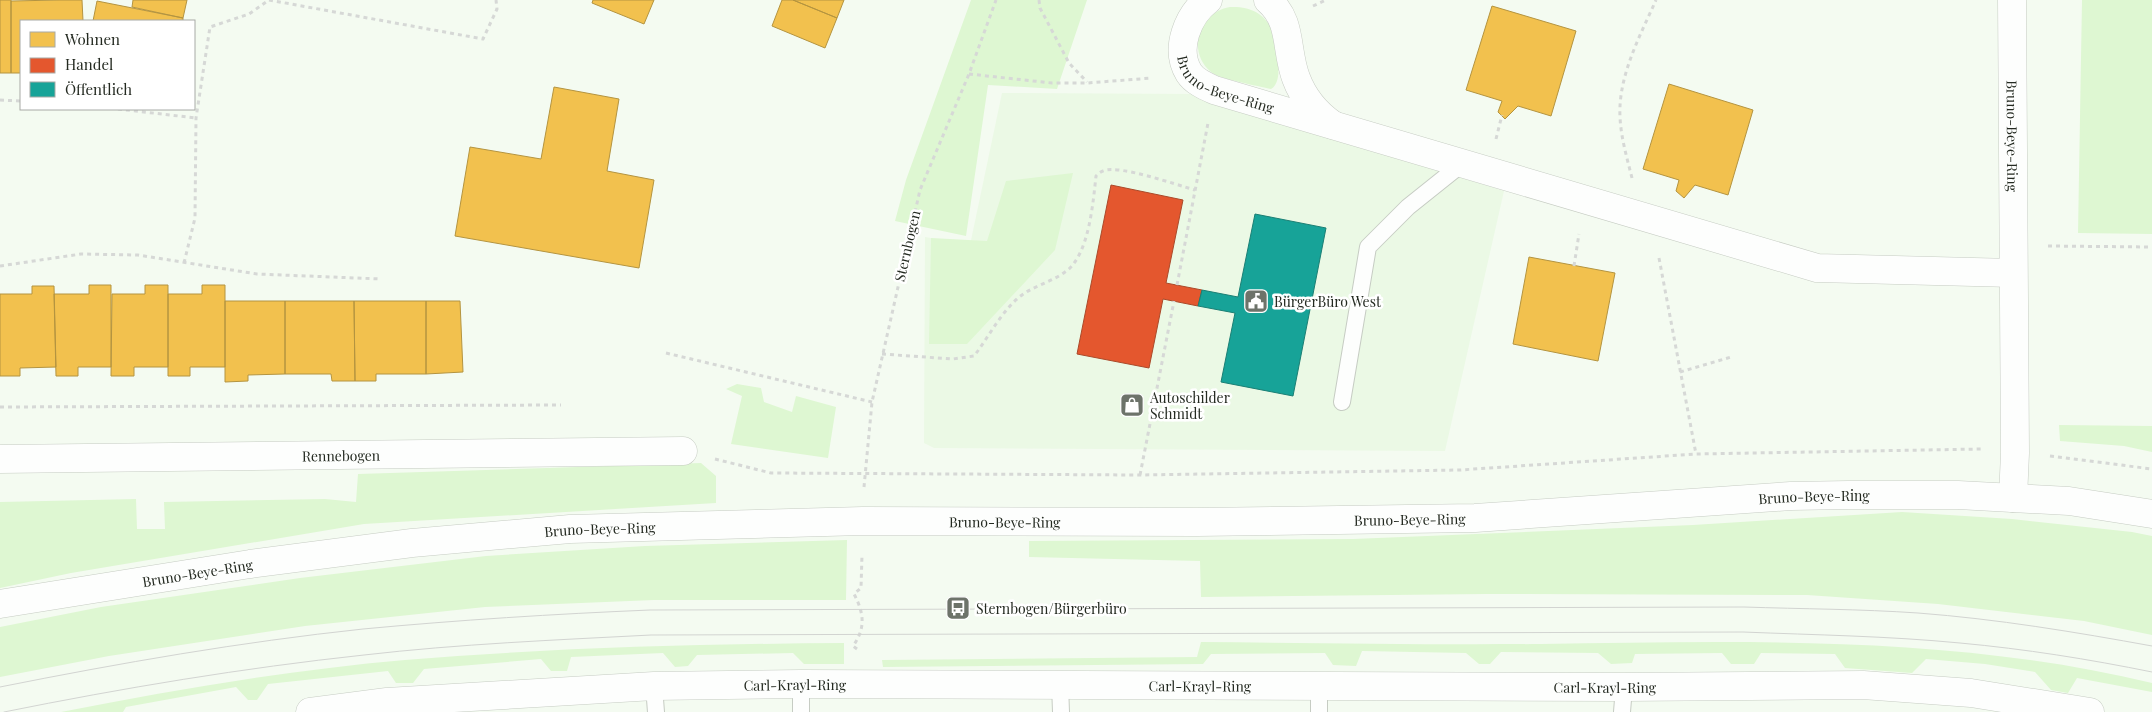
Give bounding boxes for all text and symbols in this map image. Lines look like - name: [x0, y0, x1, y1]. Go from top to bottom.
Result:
- legend: [20, 20, 195, 110]
- text: Wohnen: [64, 29, 120, 49]
- street label: Bruno-Beye-Ring: [1173, 53, 1277, 117]
- text: Handel: [65, 54, 113, 74]
- text: Öffentlich: [65, 79, 132, 99]
- street label: Bruno-Beye-Ring: [2003, 80, 2023, 192]
- street label: Sternbogen: [890, 208, 925, 283]
- public building icon: BürgerBüro West: [1243, 288, 1269, 314]
- place label: BürgerBüro West: [1274, 292, 1382, 311]
- place label: Autoschilder Schmidt: [1149, 388, 1231, 423]
- shop icon: Autoschilder Schmidt: [1119, 392, 1145, 418]
- street label: Rennebogen: [302, 445, 381, 465]
- street label: Bruno-Beye-Ring: [1758, 485, 1870, 508]
- street label: Bruno-Beye-Ring: [1354, 509, 1466, 529]
- street label: Bruno-Beye-Ring: [949, 512, 1061, 531]
- street label: Bruno-Beye-Ring: [543, 517, 656, 541]
- street label: Bruno-Beye-Ring: [141, 554, 255, 591]
- bus stop icon: Sternbogen/Bürgerbüro: [945, 595, 971, 621]
- place label: Sternbogen/Bürgerbüro: [976, 599, 1127, 618]
- street label: Carl-Krayl-Ring: [744, 674, 847, 694]
- street label: Carl-Krayl-Ring: [1149, 676, 1252, 695]
- street label: Carl-Krayl-Ring: [1554, 677, 1657, 697]

